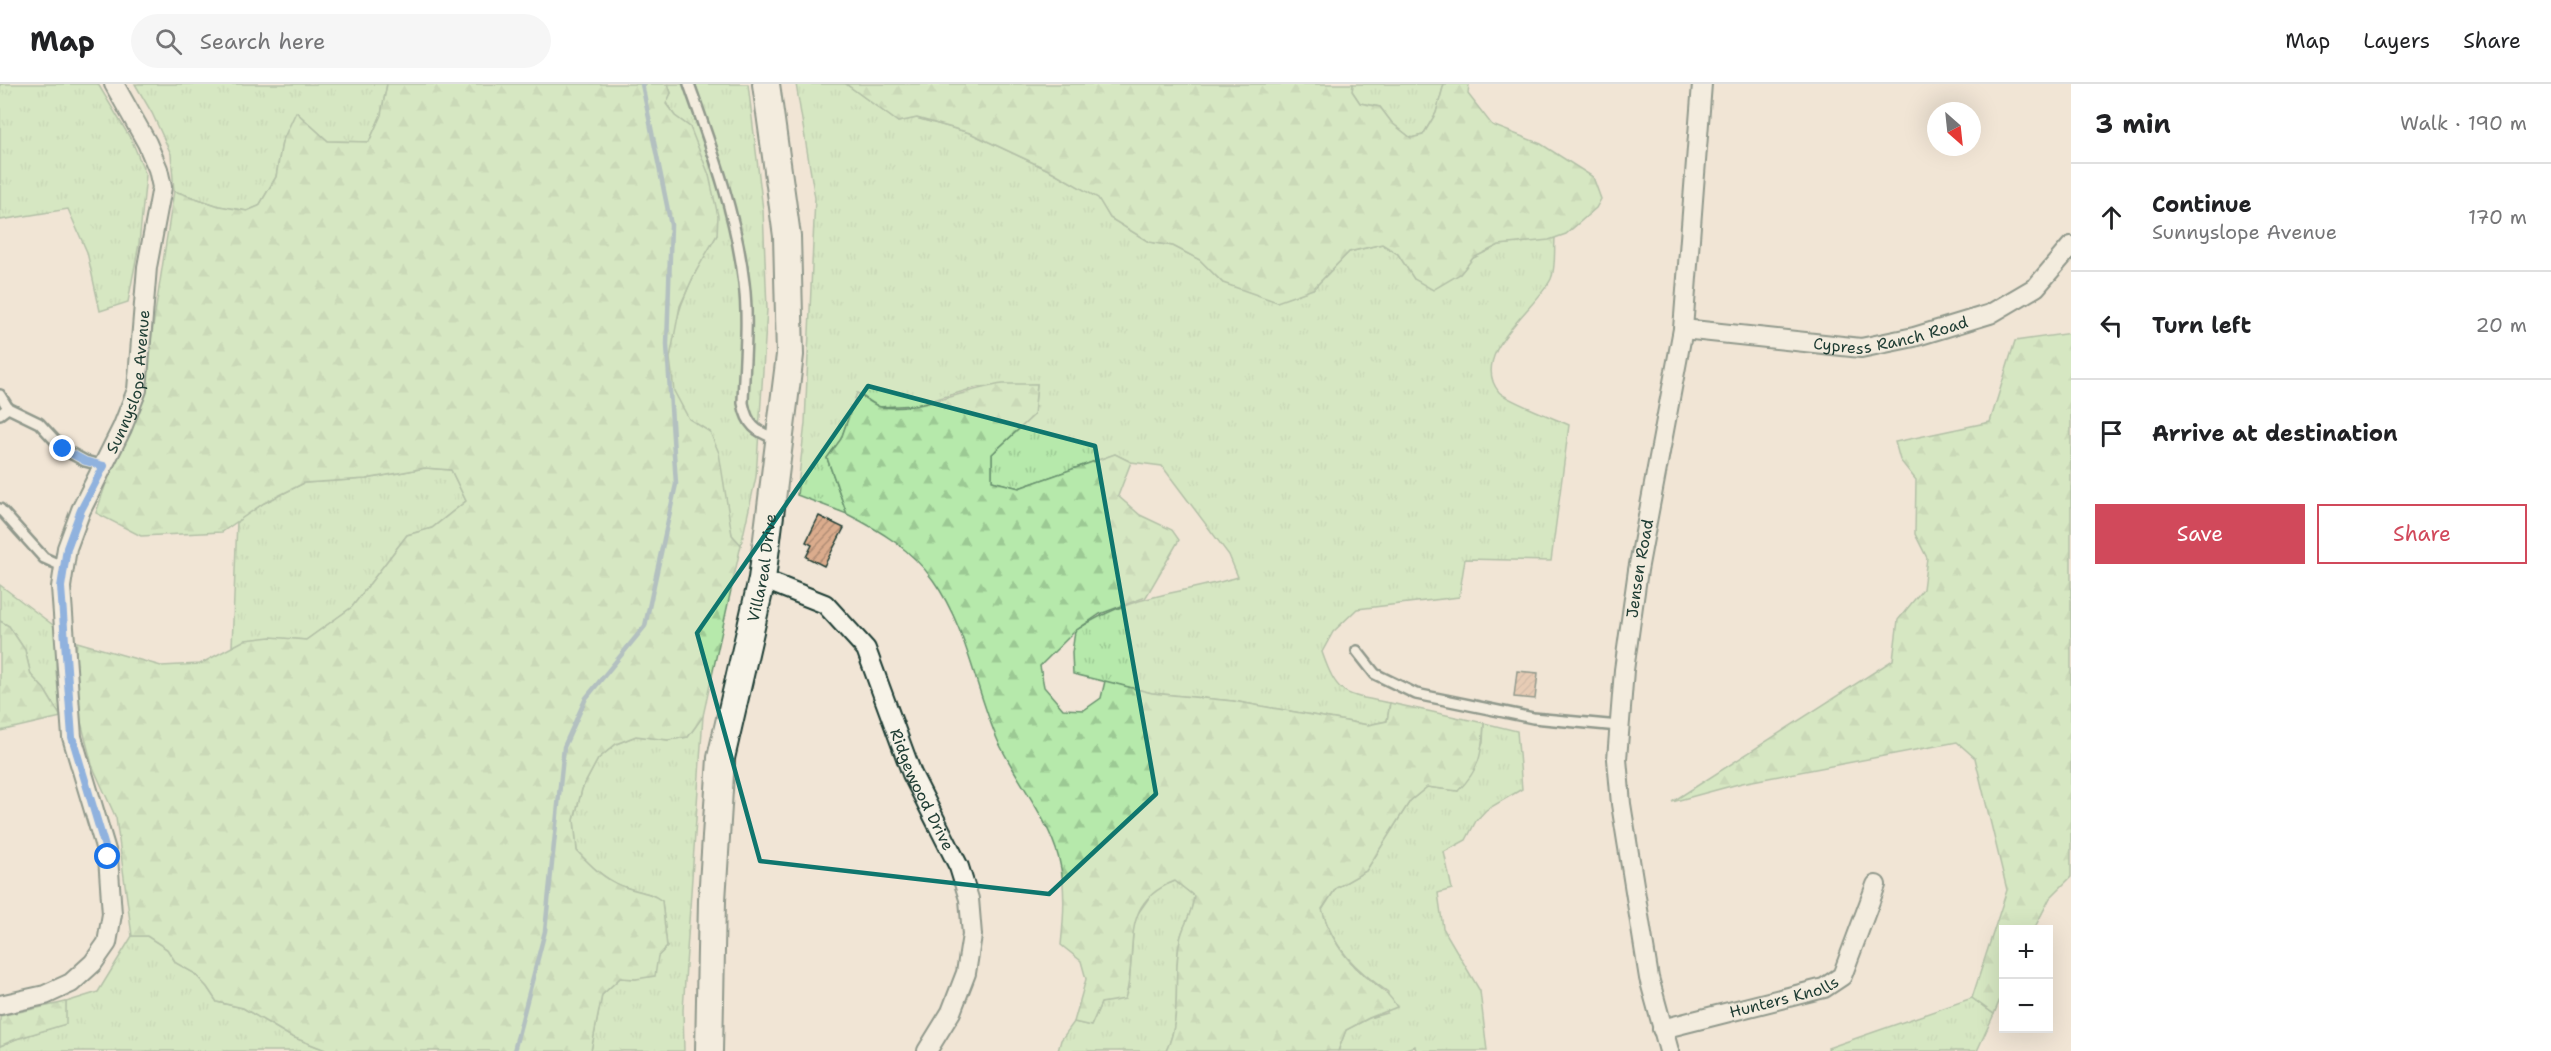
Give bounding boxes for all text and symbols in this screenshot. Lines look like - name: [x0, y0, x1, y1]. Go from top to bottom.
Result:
- search box: [131, 14, 551, 68]
- text: Map: [30, 22, 95, 60]
- icon: search: [152, 25, 185, 58]
- text: Search here: [200, 27, 325, 56]
- text: Map: [2285, 27, 2330, 55]
- text: Layers: [2363, 27, 2430, 55]
- text: Share: [2463, 27, 2521, 55]
- north arrow: [1927, 102, 1981, 156]
- text: 3 min: [2095, 106, 2171, 141]
- text: Walk · 190 m: [2400, 110, 2527, 136]
- text: Continue: [2152, 190, 2252, 219]
- icon: ahead: [2095, 201, 2128, 234]
- text: 170 m: [2468, 204, 2527, 230]
- text: Sunnyslope Avenue: [2152, 219, 2337, 245]
- street label: Sunnyslope Avenue: [101, 309, 154, 457]
- icon: left: [2095, 309, 2128, 342]
- street label: Cypress Ranch Road: [1812, 311, 1970, 359]
- text: Turn left: [2152, 311, 2251, 340]
- text: 20 m: [2476, 312, 2527, 338]
- icon: arrive: [2095, 417, 2128, 450]
- text: Arrive at destination: [2152, 419, 2398, 448]
- route end: [49, 435, 75, 461]
- button: Save: [2095, 504, 2305, 564]
- button: Share: [2317, 504, 2527, 564]
- street label: Villareal Drive: [742, 512, 781, 624]
- street label: Jensen Road: [1621, 517, 1658, 619]
- street label: Ridgewood Drive: [886, 725, 959, 854]
- route start: [94, 843, 120, 869]
- map controls: [1999, 925, 2053, 1033]
- button: +: [1999, 925, 2053, 979]
- street label: Hunters Knolls: [1727, 971, 1843, 1022]
- button: −: [1999, 979, 2053, 1033]

